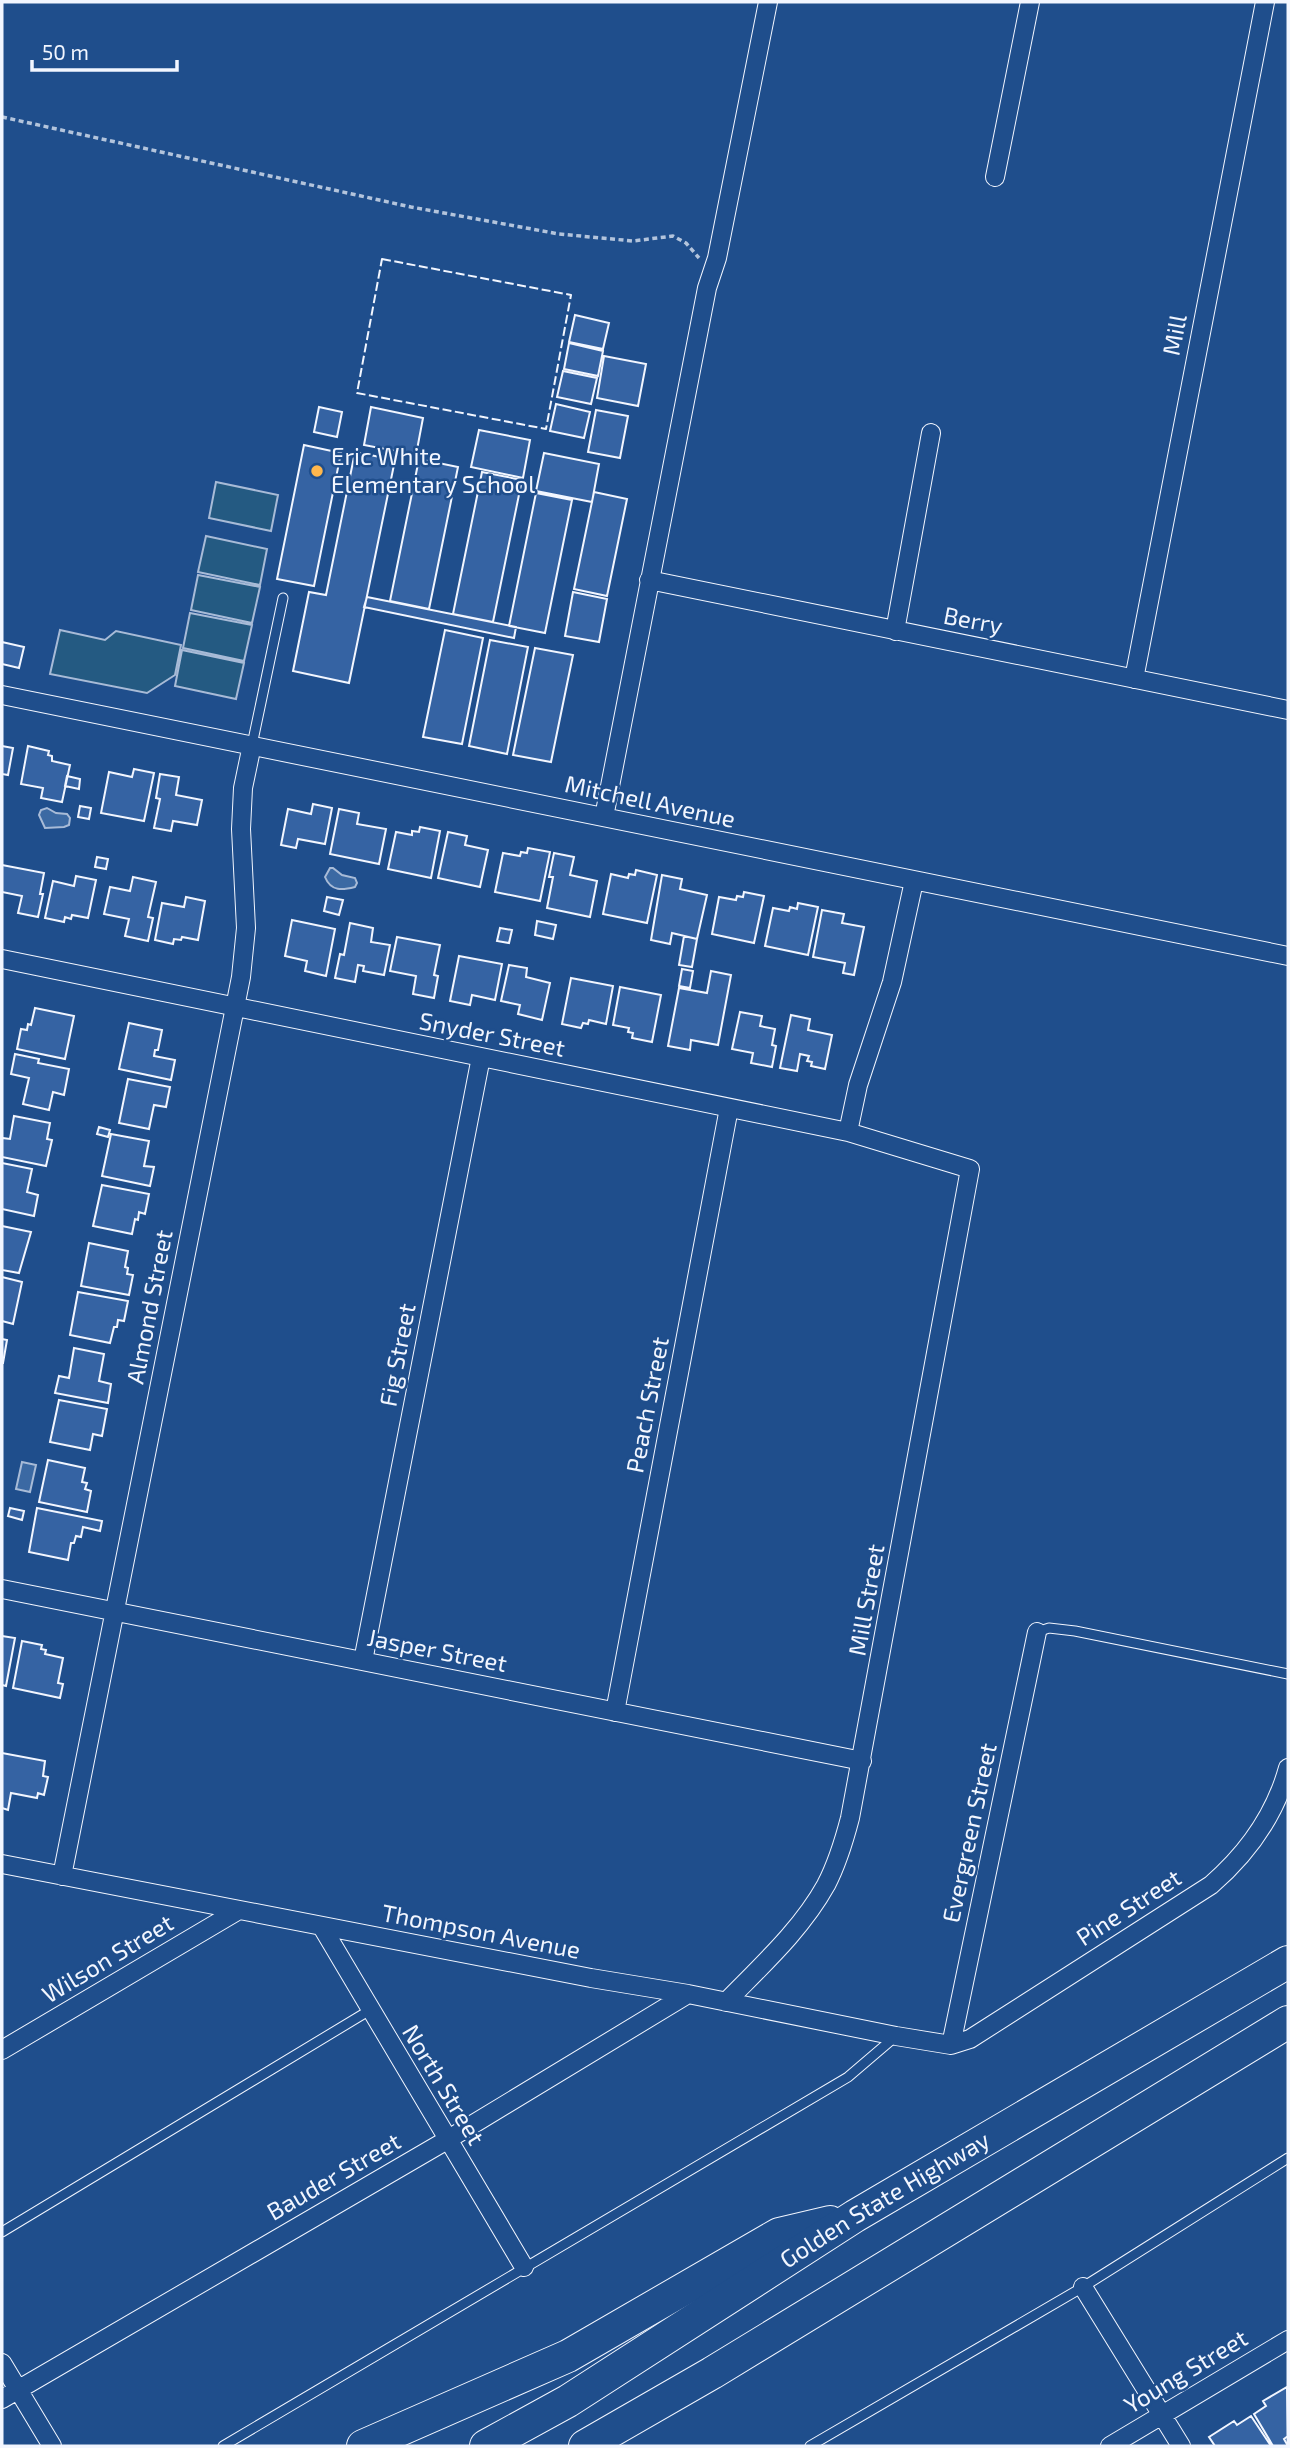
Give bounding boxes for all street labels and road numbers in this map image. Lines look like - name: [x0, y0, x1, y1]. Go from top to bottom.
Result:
- street label: Mill: [1155, 312, 1192, 358]
- street label: Berry: [941, 600, 1006, 640]
- street label: Mitchell Avenue: [562, 768, 738, 833]
- street label: Snyder Street: [417, 1005, 568, 1062]
- street label: Almond Street: [119, 1227, 178, 1386]
- street label: Fig Street: [372, 1301, 421, 1409]
- street label: Peach Street: [619, 1334, 674, 1475]
- street label: Mill Street: [841, 1542, 890, 1658]
- street label: Jasper Street: [365, 1622, 510, 1677]
- street label: Evergreen Street: [935, 1740, 1002, 1925]
- street label: Pine Street: [1070, 1862, 1186, 1951]
- street label: Thompson Avenue: [380, 1897, 583, 1964]
- street label: Wilson Street: [36, 1907, 178, 2008]
- street label: North Street: [397, 2019, 492, 2150]
- street label: Golden State Highway: [774, 2124, 995, 2273]
- street label: Bauder Street: [261, 2126, 405, 2226]
- street label: Young Street: [1118, 2323, 1252, 2419]

